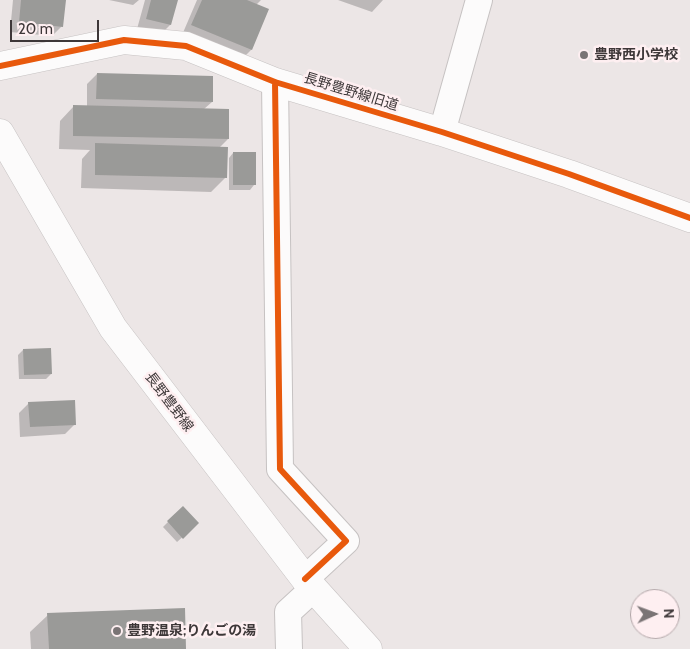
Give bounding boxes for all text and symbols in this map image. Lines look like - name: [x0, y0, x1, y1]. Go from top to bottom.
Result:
- scale bar: [12, 10, 101, 42]
- text: 20 m: [18, 20, 53, 38]
- place label: 豊野西小学校: [594, 47, 678, 63]
- marker: 豊野西小学校: [578, 49, 590, 61]
- street label: 長野豊野線旧道: [302, 70, 400, 114]
- street label: 長野豊野線: [141, 369, 197, 435]
- north arrow: [630, 589, 680, 639]
- text: N: [660, 608, 678, 619]
- place label: 豊野温泉;りんごの湯: [127, 623, 256, 639]
- marker: 豊野温泉;りんごの湯: [111, 625, 123, 637]

